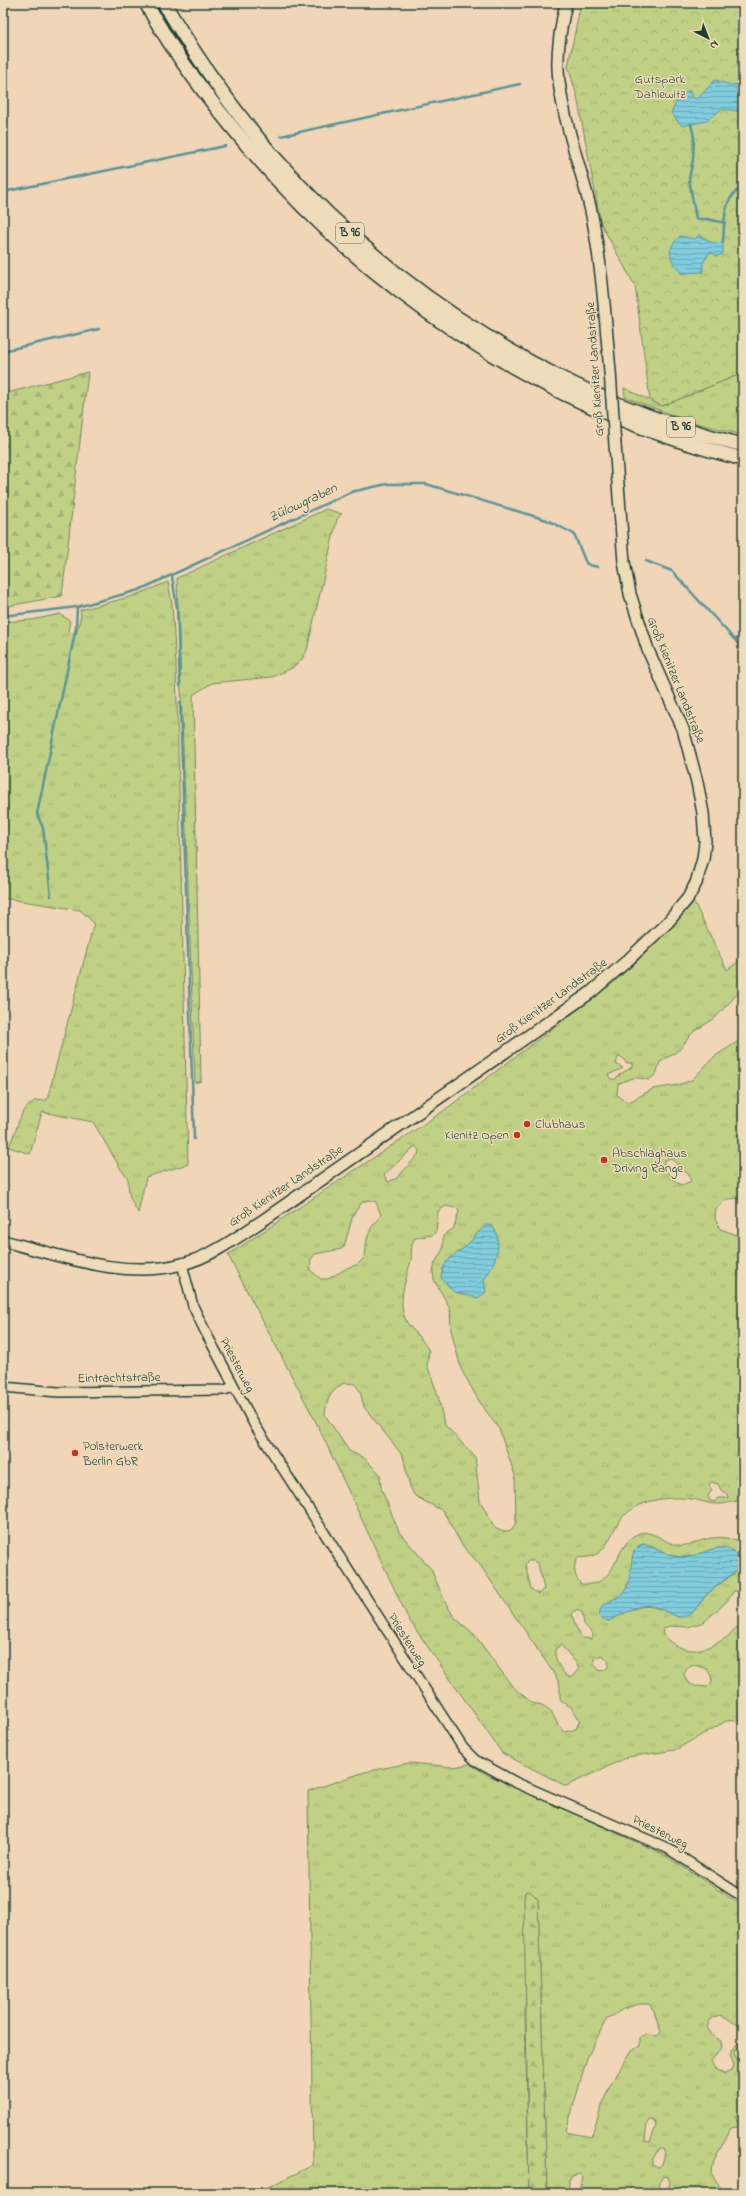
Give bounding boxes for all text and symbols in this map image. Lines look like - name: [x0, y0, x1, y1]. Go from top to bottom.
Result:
- north arrow: [688, 18, 728, 58]
- text: N: [706, 36, 722, 53]
- park label: Gutspark Dahlewitz: [633, 70, 686, 104]
- road number: B 96: [336, 223, 364, 243]
- street label: Groß Kienitzer Landstraße: [581, 301, 609, 437]
- road number: B 96: [667, 417, 695, 437]
- water label: Zülowgraben: [265, 477, 342, 528]
- street label: Groß Kienitzer Landstraße: [642, 614, 710, 746]
- street label: Groß Kienitzer Landstraße: [491, 954, 611, 1048]
- place label: Clubhaus: [535, 1115, 586, 1134]
- marker: Clubhaus: [522, 1119, 532, 1129]
- place label: Kienitz Open: [445, 1126, 509, 1145]
- marker: Kienitz Open: [512, 1130, 522, 1140]
- street label: Groß Kienitzer Landstraße: [225, 1140, 347, 1232]
- place label: Abschlaghaus Driving Range: [611, 1144, 688, 1179]
- marker: Abschlaghaus Driving Range: [599, 1155, 609, 1165]
- street label: Priesterweg: [214, 1334, 260, 1397]
- street label: Eintrachtstraße: [77, 1368, 161, 1388]
- place label: Polsterwerk Berlin GbR: [82, 1437, 144, 1471]
- marker: Polsterwerk Berlin GbR: [70, 1448, 80, 1458]
- street label: Priesterweg: [382, 1610, 431, 1671]
- street label: Priesterweg: [628, 1810, 691, 1855]

